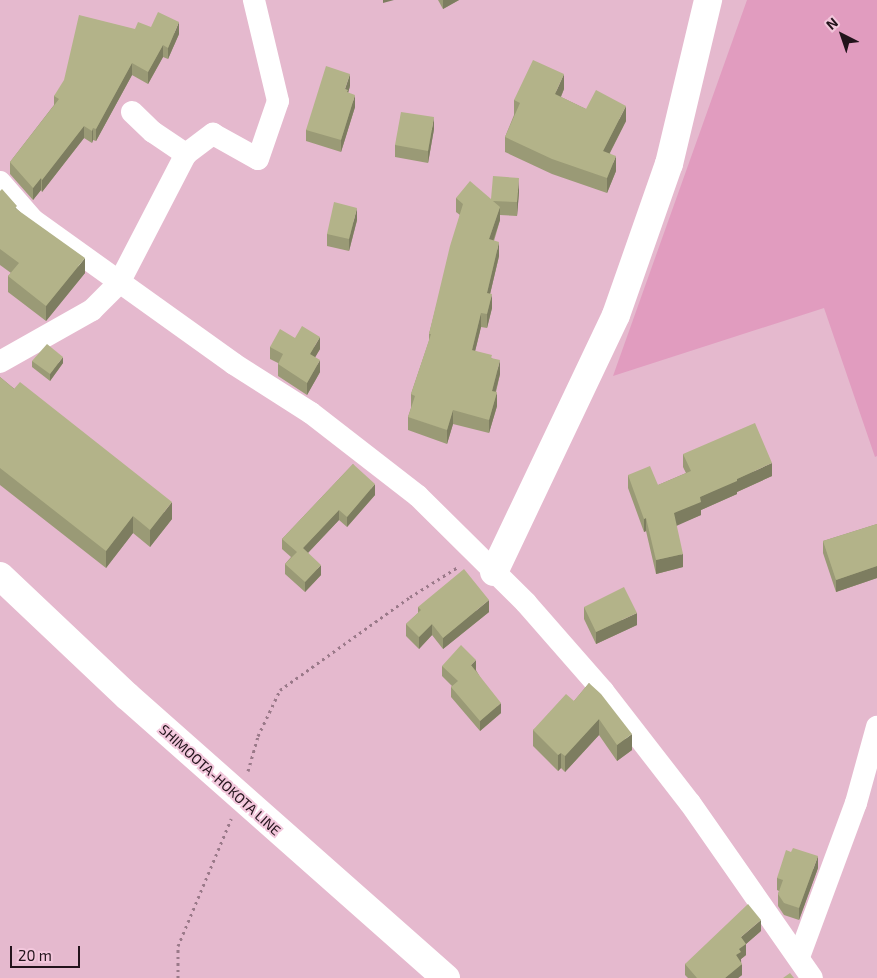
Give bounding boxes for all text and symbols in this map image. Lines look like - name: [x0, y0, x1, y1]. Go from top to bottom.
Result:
- north arrow: [817, 10, 867, 60]
- text: N: [822, 14, 841, 33]
- street label: SHIMOOTA-HOKOTA LINE: [156, 721, 284, 839]
- scale bar: [12, 936, 82, 968]
- text: 20 m: [18, 946, 52, 964]

